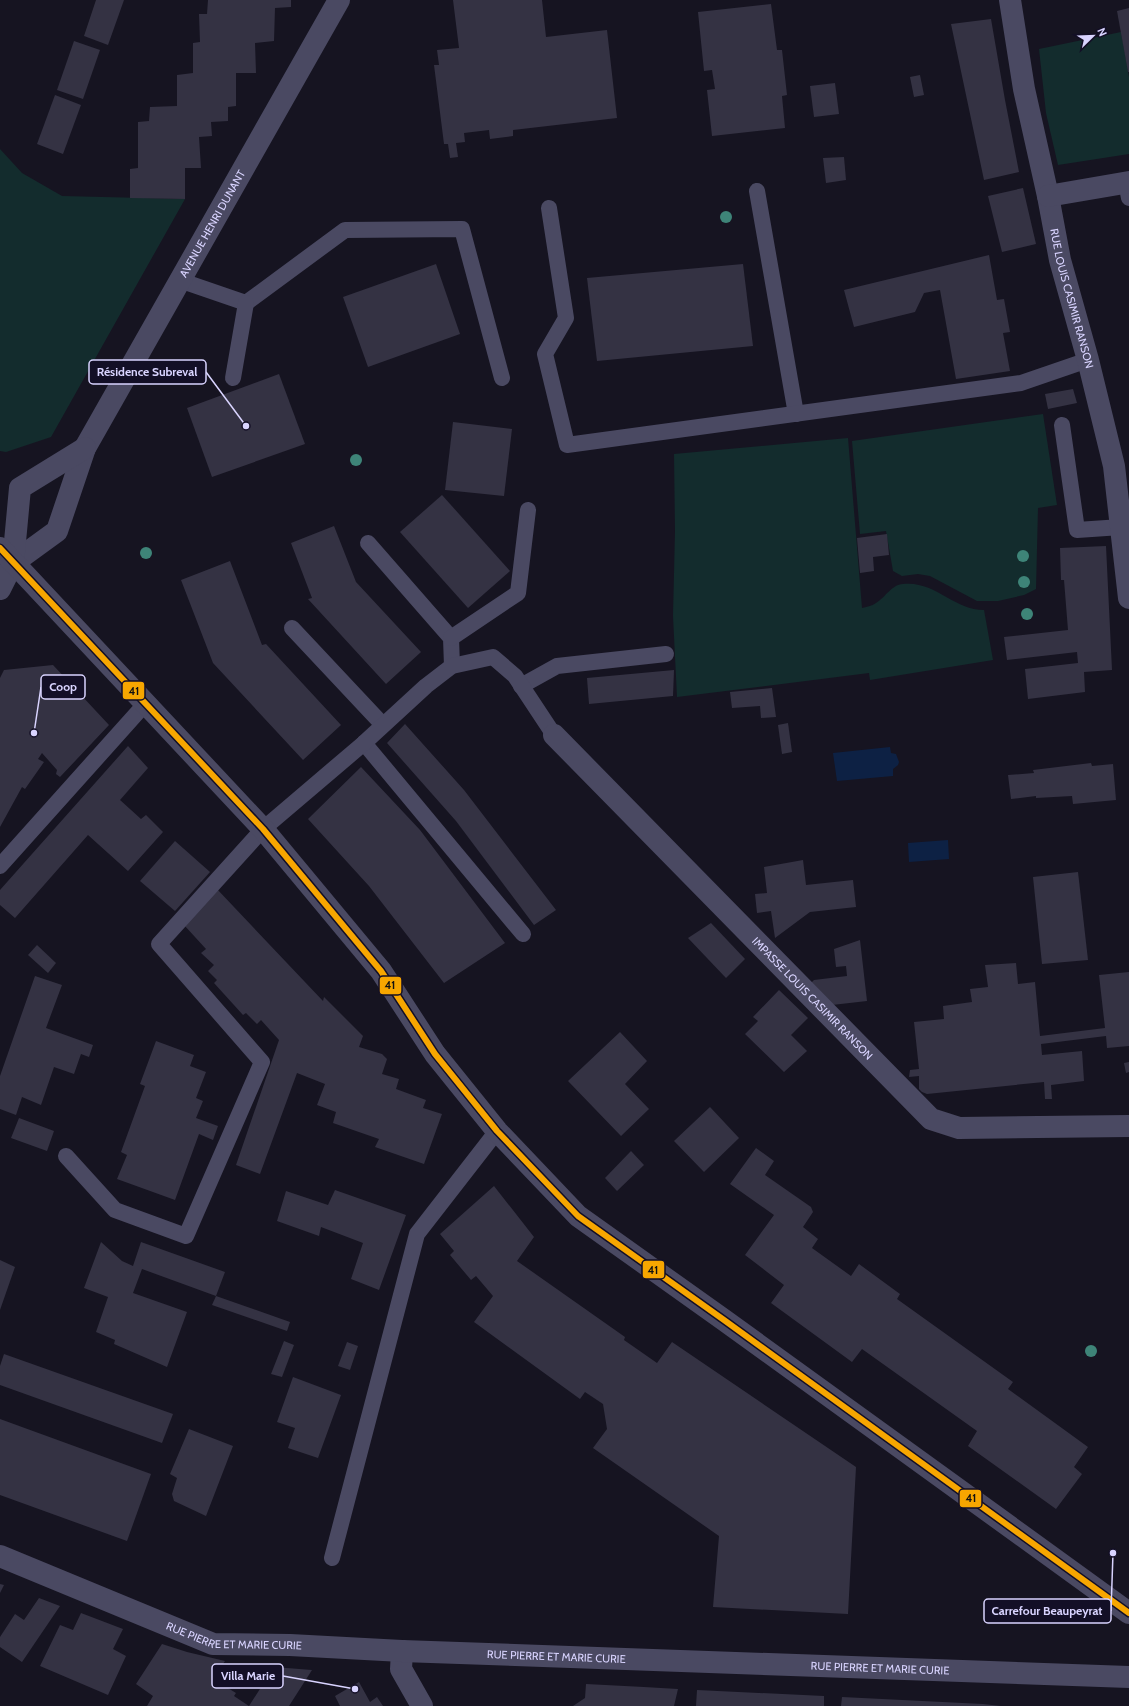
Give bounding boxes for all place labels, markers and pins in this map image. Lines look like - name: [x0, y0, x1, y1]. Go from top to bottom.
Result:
- callout: Résidence Subreval: [89, 360, 206, 384]
- callout: Coop: [41, 675, 85, 699]
- callout: Carrefour Beaupeyrat: [984, 1599, 1111, 1623]
- callout: Villa Marie: [212, 1664, 283, 1688]

